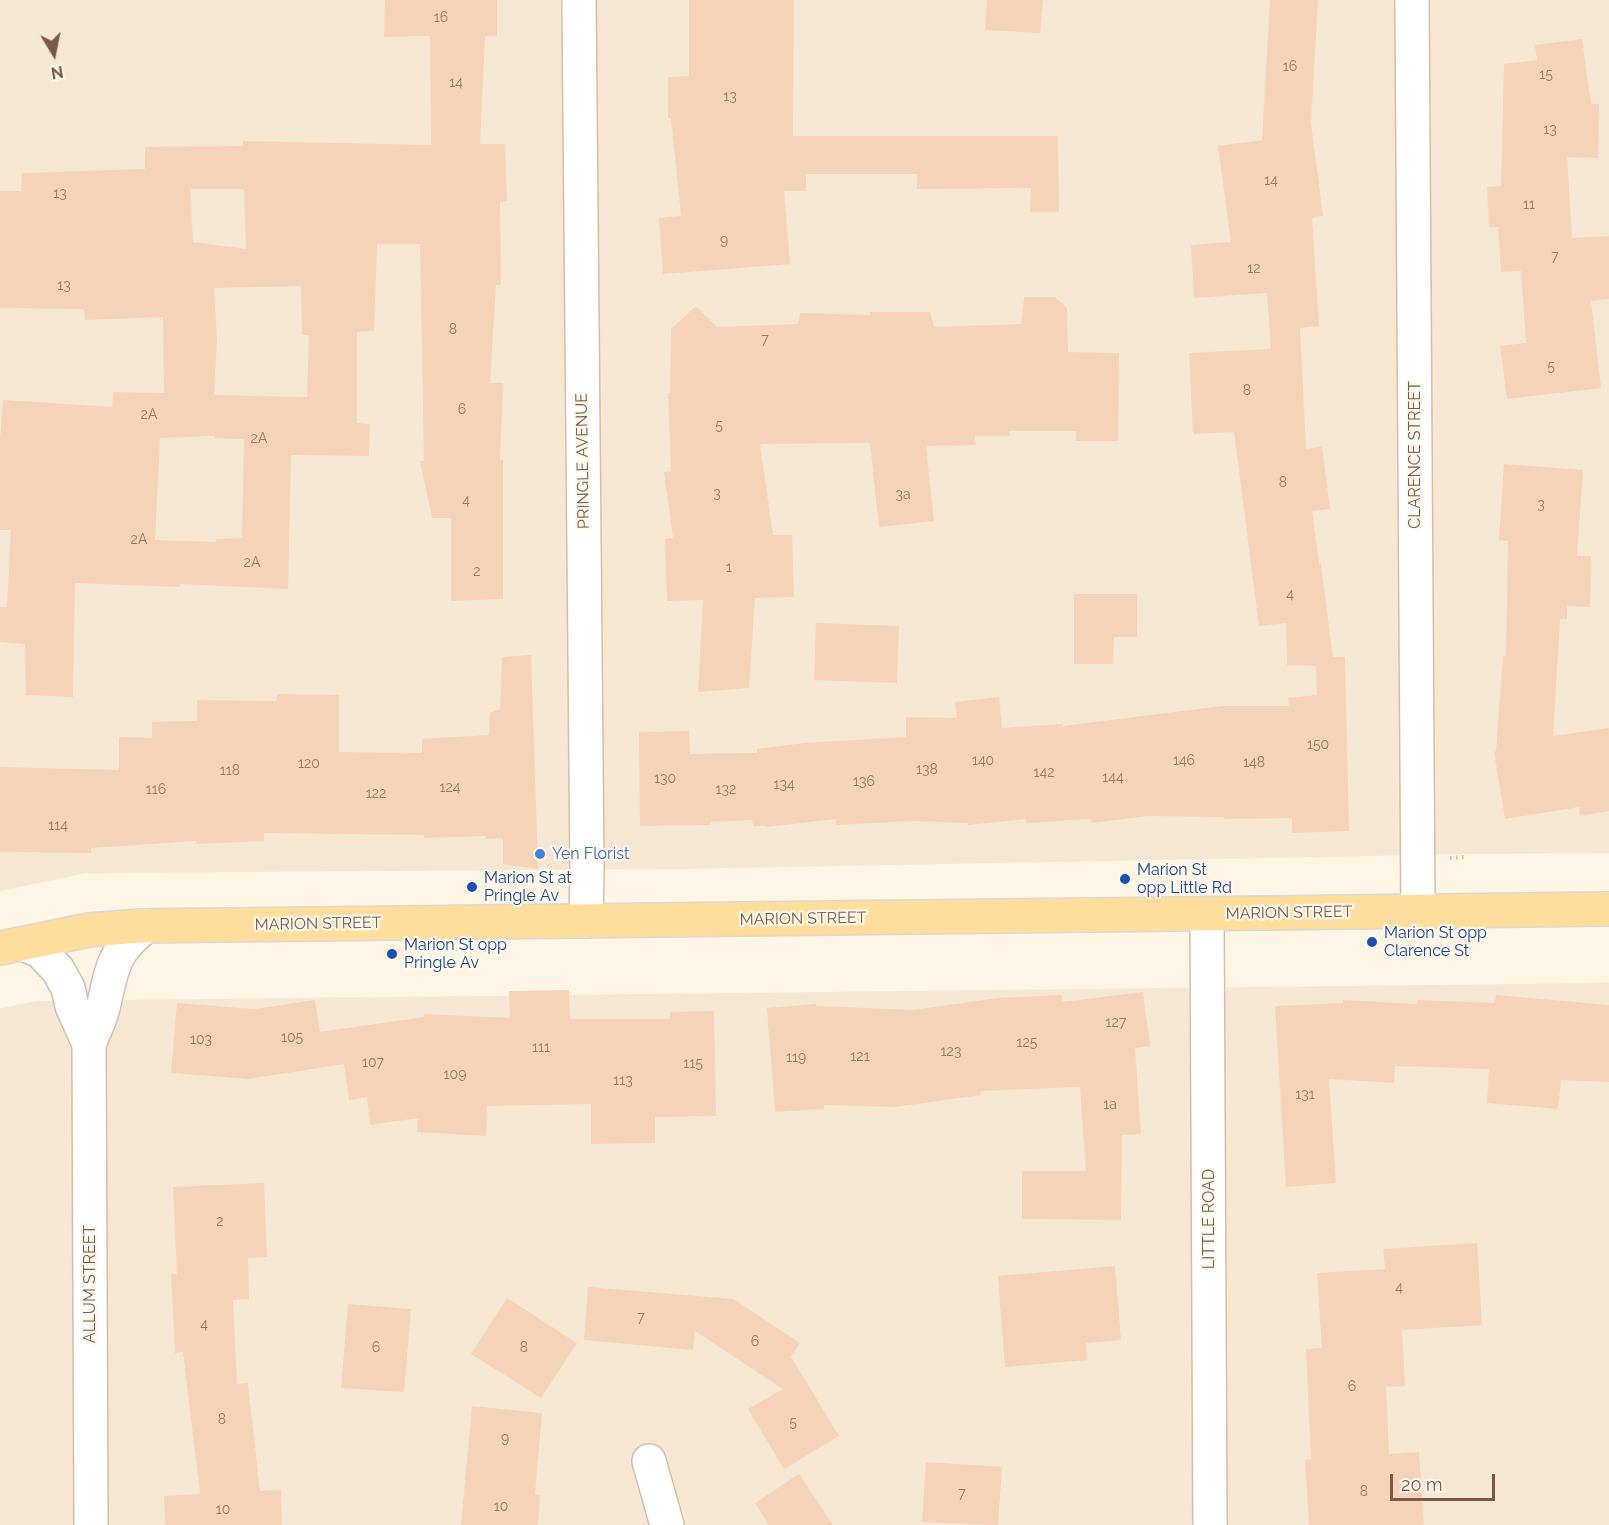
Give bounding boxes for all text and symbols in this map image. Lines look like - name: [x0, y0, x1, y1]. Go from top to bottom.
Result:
- house number: 16: [434, 10, 448, 26]
- north arrow: [24, 24, 84, 84]
- house number: 16: [1283, 59, 1297, 75]
- text: N: [50, 62, 65, 83]
- house number: 15: [1539, 67, 1553, 83]
- house number: 14: [449, 75, 463, 91]
- house number: 13: [723, 89, 737, 105]
- house number: 13: [1543, 122, 1557, 138]
- house number: 14: [1264, 173, 1278, 189]
- house number: 13: [53, 186, 67, 202]
- house number: 11: [1523, 197, 1535, 213]
- house number: 9: [720, 233, 728, 249]
- house number: 7: [1551, 249, 1559, 265]
- house number: 12: [1247, 261, 1261, 277]
- house number: 13: [57, 278, 71, 294]
- house number: 8: [449, 322, 457, 338]
- house number: 7: [761, 332, 769, 348]
- house number: 5: [1547, 359, 1555, 375]
- street label: CLARENCE STREET: [1405, 381, 1425, 529]
- house number: 8: [1243, 383, 1251, 399]
- street label: PRINGLE AVENUE: [572, 393, 594, 529]
- house number: 6: [458, 402, 466, 418]
- house number: 2A: [141, 407, 157, 423]
- house number: 5: [715, 418, 723, 434]
- house number: 2A: [251, 431, 267, 447]
- house number: 8: [1279, 475, 1287, 491]
- house number: 3: [713, 486, 721, 502]
- house number: 3a: [895, 487, 911, 503]
- house number: 4: [462, 493, 470, 509]
- house number: 3: [1537, 497, 1545, 513]
- house number: 2A: [131, 532, 147, 548]
- house number: 2A: [244, 555, 260, 571]
- house number: 1: [726, 560, 732, 576]
- house number: 2: [473, 564, 481, 580]
- house number: 4: [1286, 587, 1294, 603]
- house number: 150: [1307, 737, 1329, 753]
- house number: 140: [972, 753, 994, 769]
- house number: 146: [1173, 753, 1195, 769]
- house number: 148: [1243, 755, 1265, 771]
- house number: 120: [298, 756, 320, 772]
- house number: 138: [916, 762, 938, 778]
- house number: 118: [220, 763, 240, 779]
- house number: 142: [1034, 765, 1054, 781]
- house number: 144: [1102, 770, 1124, 786]
- house number: 130: [654, 771, 676, 787]
- house number: 136: [853, 774, 875, 790]
- house number: 134: [773, 777, 795, 793]
- house number: 124: [440, 780, 460, 796]
- house number: 116: [146, 782, 166, 798]
- house number: 132: [716, 782, 736, 798]
- house number: 122: [366, 786, 386, 802]
- house number: 114: [48, 818, 68, 834]
- place label: Yen Florist: [552, 844, 629, 864]
- marker: Yen Florist: [533, 847, 547, 861]
- place label: Marion St opp Little Rd: [1137, 860, 1232, 898]
- place label: Marion St at Pringle Av: [484, 868, 572, 906]
- marker: Marion St opp Little Rd: [1118, 872, 1132, 886]
- marker: Marion St at Pringle Av: [465, 880, 479, 894]
- street label: MARION STREET: [1225, 902, 1353, 924]
- street label: MARION STREET: [739, 908, 867, 930]
- street label: MARION STREET: [254, 913, 382, 935]
- place label: Marion St opp Clarence St: [1384, 923, 1487, 961]
- place label: Marion St opp Pringle Av: [404, 935, 507, 973]
- marker: Marion St opp Clarence St: [1365, 935, 1379, 949]
- marker: Marion St opp Pringle Av: [385, 947, 399, 961]
- house number: 127: [1106, 1015, 1126, 1031]
- house number: 105: [281, 1030, 303, 1046]
- house number: 103: [190, 1032, 212, 1048]
- house number: 125: [1017, 1035, 1037, 1051]
- house number: 111: [532, 1040, 550, 1056]
- house number: 123: [941, 1044, 961, 1060]
- house number: 121: [850, 1049, 870, 1065]
- house number: 119: [786, 1050, 806, 1066]
- house number: 107: [362, 1055, 384, 1071]
- house number: 115: [683, 1056, 703, 1072]
- house number: 109: [444, 1067, 466, 1083]
- house number: 113: [613, 1073, 633, 1089]
- house number: 131: [1295, 1087, 1315, 1103]
- house number: 1a: [1103, 1097, 1117, 1113]
- street label: LITTLE ROAD: [1199, 1169, 1219, 1269]
- house number: 2: [216, 1214, 224, 1230]
- street label: ALLUM STREET: [80, 1225, 100, 1343]
- house number: 4: [1395, 1280, 1403, 1296]
- house number: 7: [637, 1310, 645, 1326]
- house number: 4: [200, 1317, 208, 1333]
- house number: 6: [751, 1334, 759, 1350]
- house number: 6: [372, 1340, 380, 1356]
- house number: 8: [520, 1340, 528, 1356]
- house number: 6: [1348, 1379, 1356, 1395]
- house number: 8: [218, 1412, 226, 1428]
- house number: 5: [789, 1415, 797, 1431]
- house number: 9: [501, 1431, 509, 1447]
- scale bar: [1393, 1462, 1498, 1500]
- text: 20 m: [1401, 1474, 1443, 1495]
- house number: 8: [1360, 1484, 1368, 1500]
- house number: 7: [958, 1486, 966, 1502]
- house number: 10: [494, 1499, 508, 1515]
- house number: 10: [216, 1502, 230, 1518]

